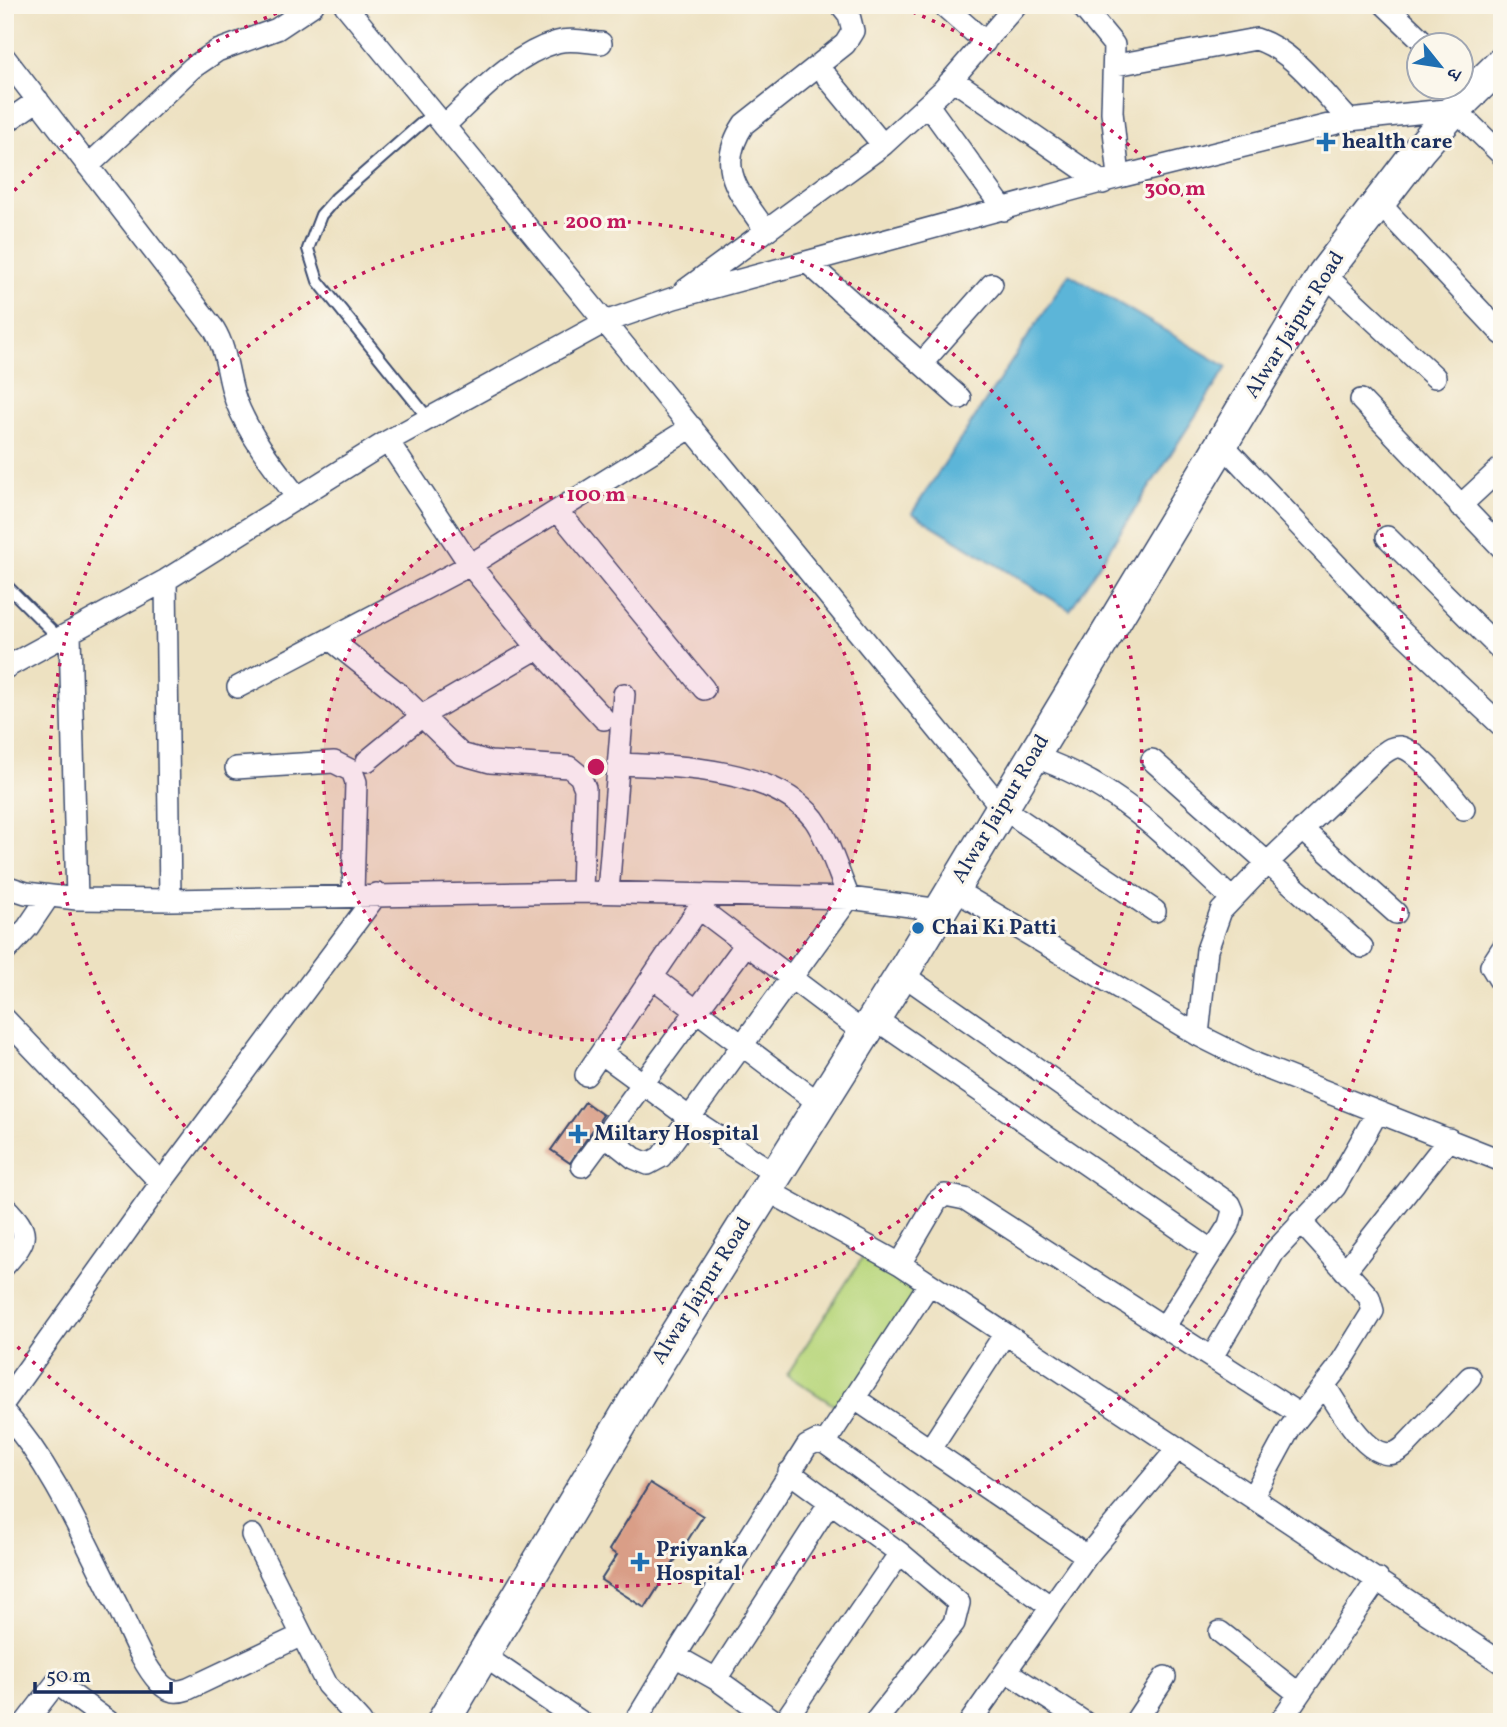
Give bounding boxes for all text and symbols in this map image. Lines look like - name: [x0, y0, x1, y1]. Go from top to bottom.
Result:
- north arrow: [1406, 32, 1476, 102]
- text: उ: [1439, 61, 1468, 85]
- place label: health care: [1342, 128, 1452, 157]
- marker: health care: [1316, 132, 1336, 152]
- text: 300 m: [1145, 175, 1205, 204]
- text: 200 m: [565, 208, 627, 237]
- street label: Alwar Jaipur Road: [1238, 246, 1352, 404]
- text: 100 m: [566, 481, 626, 510]
- street label: Alwar Jaipur Road: [945, 729, 1057, 889]
- centre of rings: [584, 755, 608, 779]
- place label: Chai Ki Patti: [932, 914, 1057, 943]
- marker: Chai Ki Patti: [910, 920, 926, 936]
- place label: Miltary Hospital: [594, 1120, 759, 1149]
- marker: Miltary Hospital: [568, 1124, 588, 1144]
- street label: Alwar Jaipur Road: [645, 1212, 759, 1370]
- place label: Priyanka Hospital: [656, 1536, 748, 1589]
- marker: Priyanka Hospital: [630, 1552, 650, 1572]
- scale bar: [35, 1650, 172, 1694]
- text: 50 m: [46, 1662, 91, 1691]

